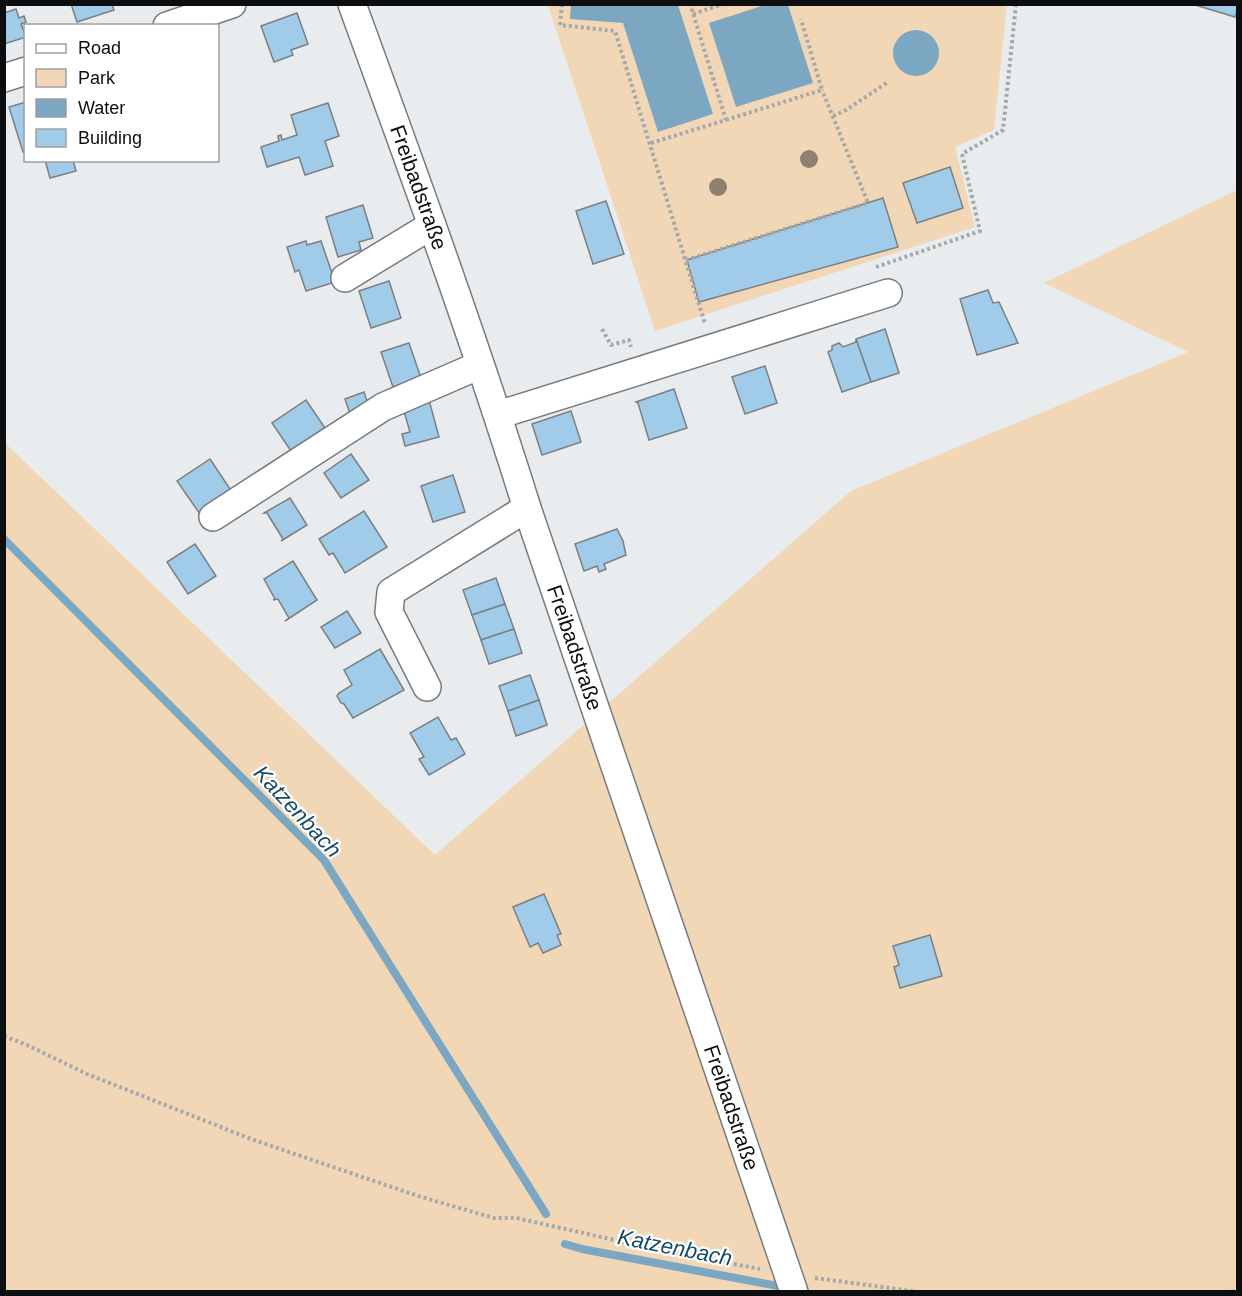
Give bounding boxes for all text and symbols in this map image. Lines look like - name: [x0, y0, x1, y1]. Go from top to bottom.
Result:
- legend: [24, 24, 219, 162]
- text: Road: [78, 38, 121, 58]
- text: Park: [78, 68, 116, 88]
- text: Water: [78, 98, 125, 118]
- street label: Freibadstraße: [386, 122, 452, 253]
- text: Building: [78, 128, 142, 148]
- street label: Freibadstraße: [543, 582, 607, 713]
- water label: Katzenbach: [249, 760, 346, 862]
- street label: Freibadstraße: [700, 1042, 764, 1173]
- water label: Katzenbach: [615, 1224, 734, 1271]

